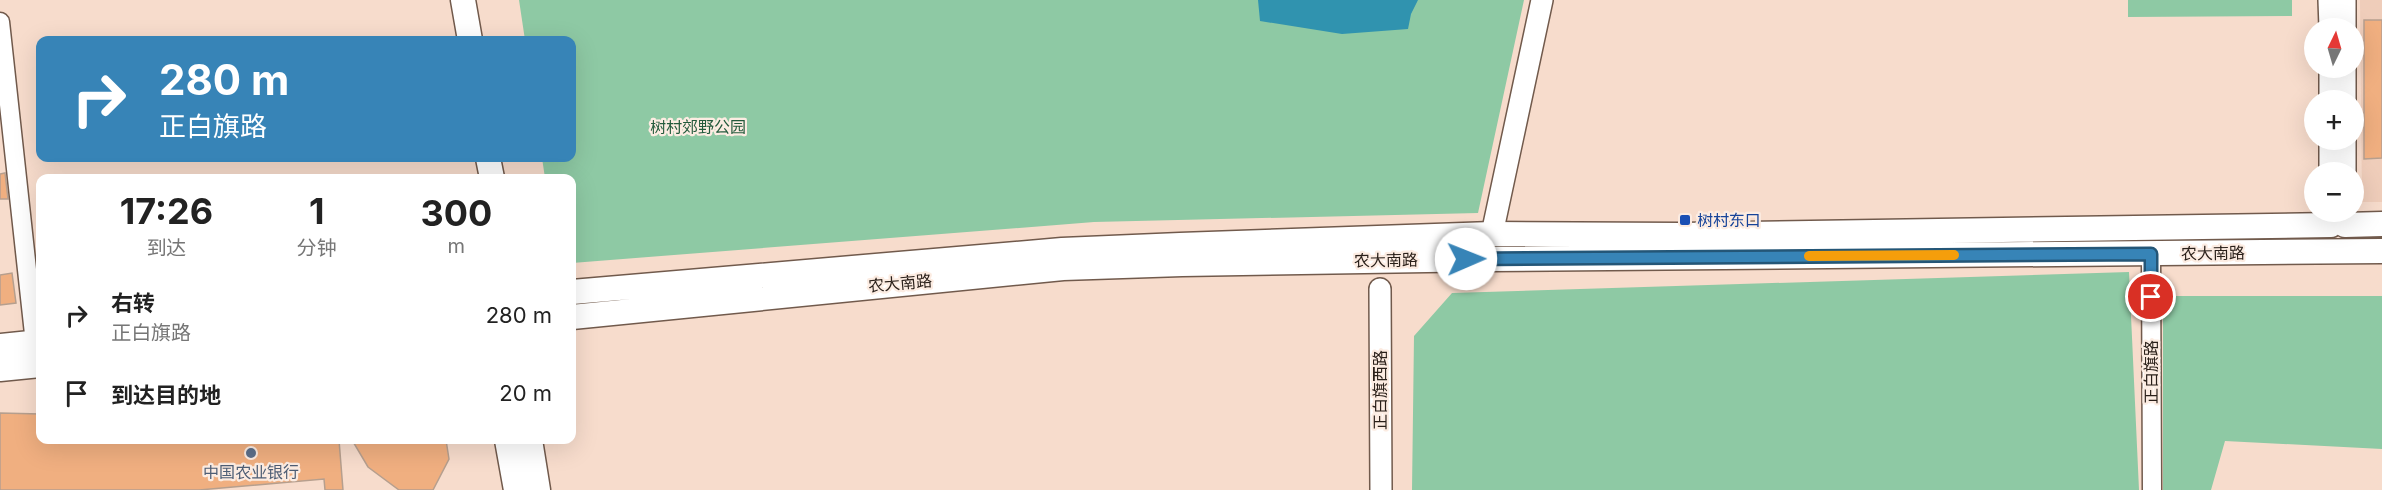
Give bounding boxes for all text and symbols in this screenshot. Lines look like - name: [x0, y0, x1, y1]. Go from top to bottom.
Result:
- north arrow: [2304, 18, 2364, 78]
- map controls: [2304, 18, 2364, 222]
- text: 280 m: [159, 54, 289, 105]
- icon: right: [60, 60, 138, 138]
- button: +: [2304, 90, 2364, 150]
- text: 正白旗路: [159, 110, 267, 143]
- park label: 树村郊野公园: [650, 117, 746, 137]
- button: −: [2304, 162, 2364, 222]
- text: 17:26: [120, 189, 213, 233]
- text: 1: [309, 189, 325, 233]
- text: 300: [420, 191, 492, 235]
- place label: 树村东口: [1697, 210, 1761, 230]
- marker: 树村东口: [1678, 213, 1692, 227]
- position arrow: [1434, 227, 1498, 291]
- text: m: [448, 234, 465, 258]
- text: 到达: [146, 236, 186, 260]
- text: 分钟: [297, 236, 337, 260]
- street label: 农大南路: [2181, 242, 2245, 264]
- street label: 农大南路: [1354, 249, 1418, 271]
- street label: 农大南路: [867, 270, 933, 296]
- pin: [2125, 271, 2176, 322]
- icon: arrive: [2134, 280, 2167, 313]
- text: 右转: [111, 290, 155, 316]
- icon: right: [60, 299, 93, 332]
- text: 280 m: [486, 302, 552, 328]
- text: 正白旗路: [111, 321, 191, 345]
- street label: 正白旗路: [2141, 340, 2161, 404]
- street label: 正白旗西路: [1370, 350, 1390, 430]
- icon: arrive: [60, 377, 93, 410]
- text: 20 m: [499, 380, 552, 406]
- text: 到达目的地: [111, 382, 221, 408]
- marker: 中国农业银行: [244, 446, 258, 460]
- place label: 中国农业银行: [203, 462, 299, 482]

